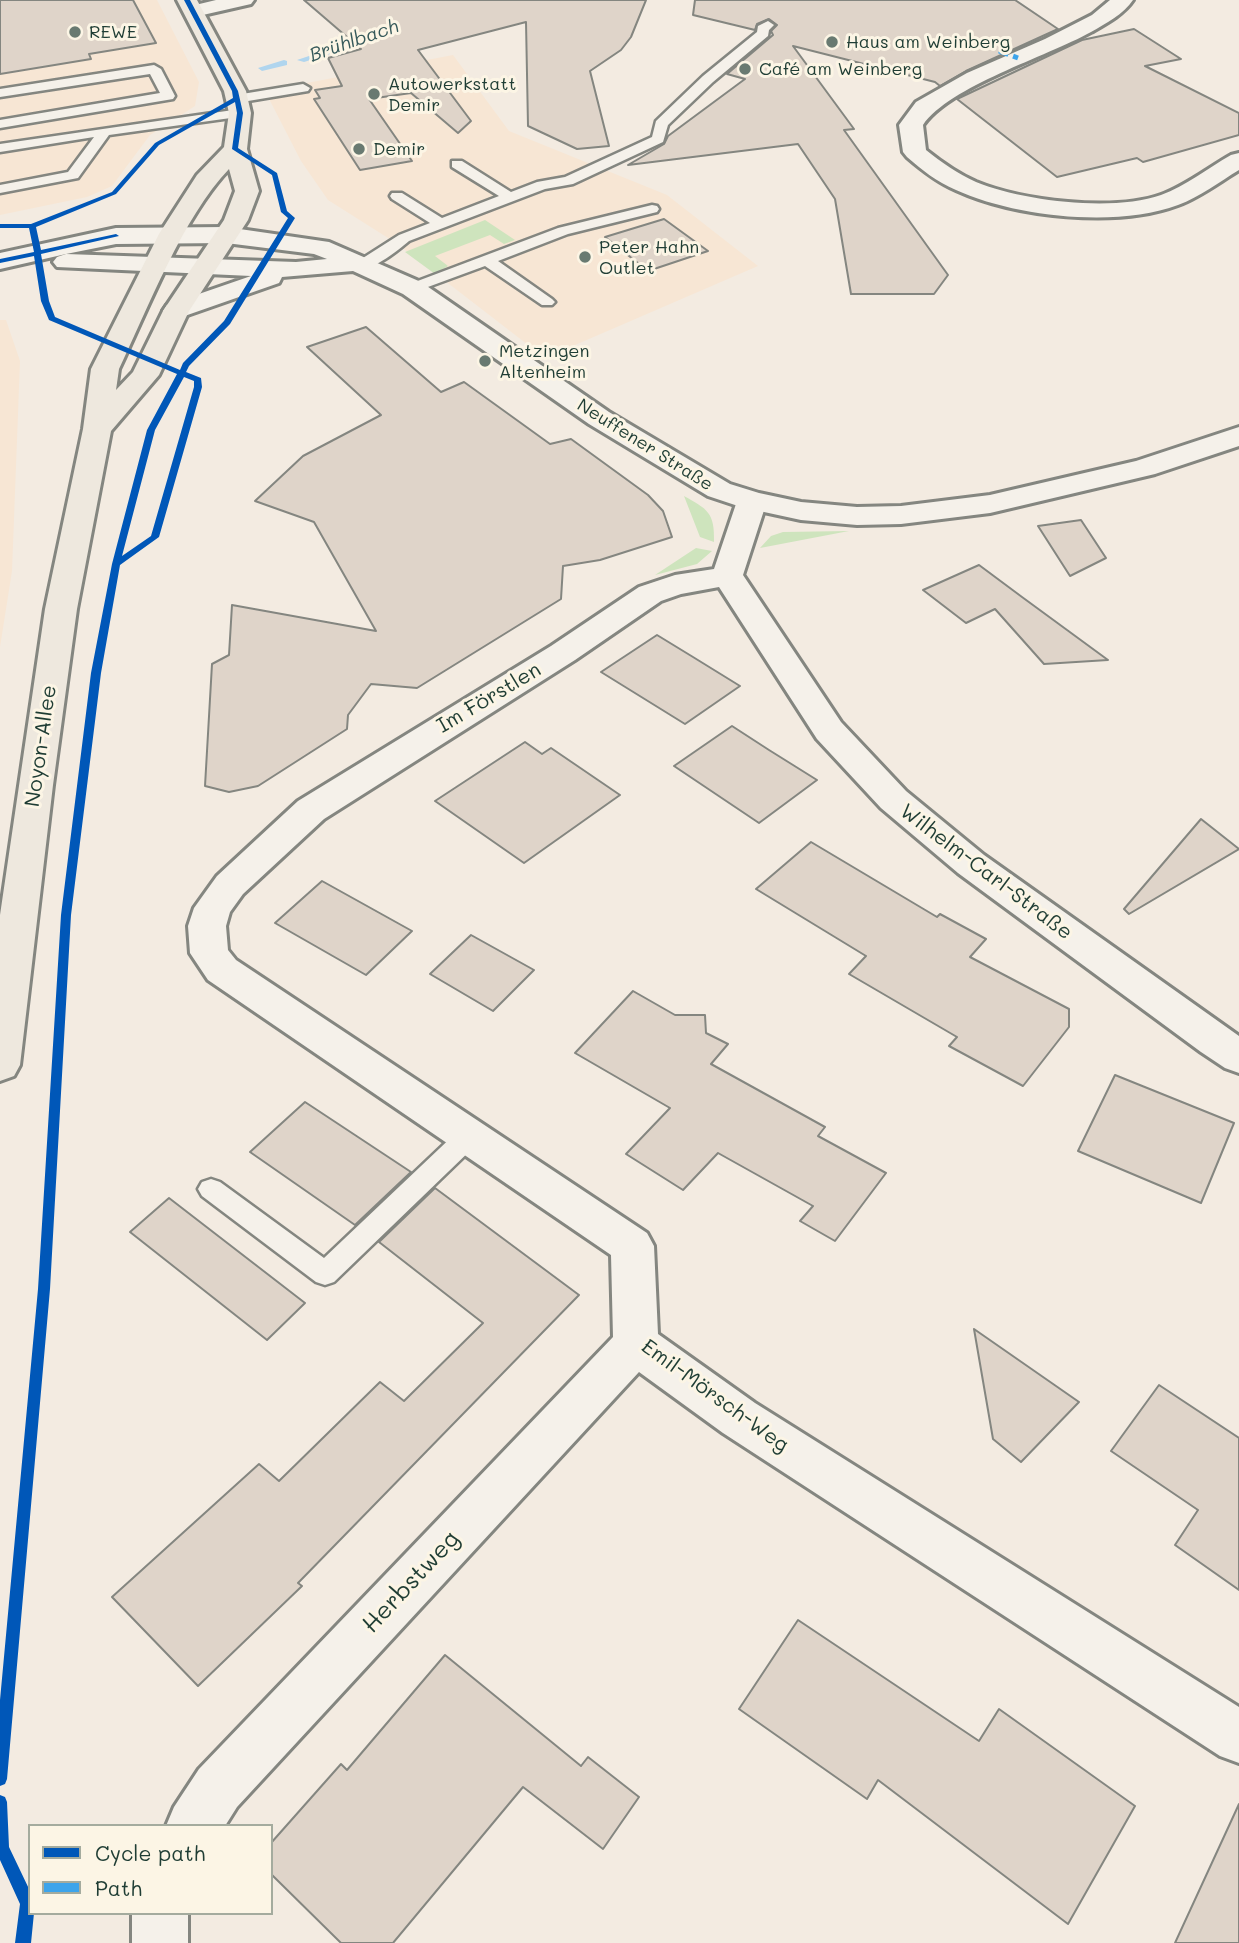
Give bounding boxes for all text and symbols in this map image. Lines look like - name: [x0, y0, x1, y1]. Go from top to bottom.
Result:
- water label: Brühlbach: [306, 15, 402, 67]
- place label: REWE: [89, 21, 137, 43]
- marker: REWE: [67, 24, 83, 40]
- place label: Haus am Weinberg: [846, 31, 1010, 53]
- marker: Haus am Weinberg: [824, 34, 840, 50]
- place label: Café am Weinberg: [759, 58, 922, 80]
- marker: Café am Weinberg: [737, 61, 753, 77]
- place label: Autowerkstatt Demir: [388, 73, 516, 116]
- marker: Autowerkstatt Demir: [366, 86, 382, 102]
- place label: Demir: [373, 138, 425, 160]
- marker: Demir: [351, 141, 367, 157]
- place label: Peter Hahn Outlet: [599, 236, 699, 278]
- marker: Peter Hahn Outlet: [577, 249, 593, 265]
- place label: Metzingen Altenheim: [499, 340, 589, 382]
- marker: Metzingen Altenheim: [477, 353, 493, 369]
- street label: Neuffener Straße: [573, 394, 717, 496]
- street label: Im Förstlen: [432, 657, 546, 739]
- street label: Noyon-Allee: [20, 683, 62, 809]
- street label: Wilhelm-Carl-Straße: [895, 799, 1077, 945]
- street label: Emil-Mörsch-Weg: [636, 1334, 794, 1458]
- street label: Herbstweg: [357, 1525, 465, 1639]
- legend: [28, 1824, 273, 1915]
- text: Cycle path: [95, 1839, 205, 1866]
- text: Path: [95, 1874, 142, 1901]

